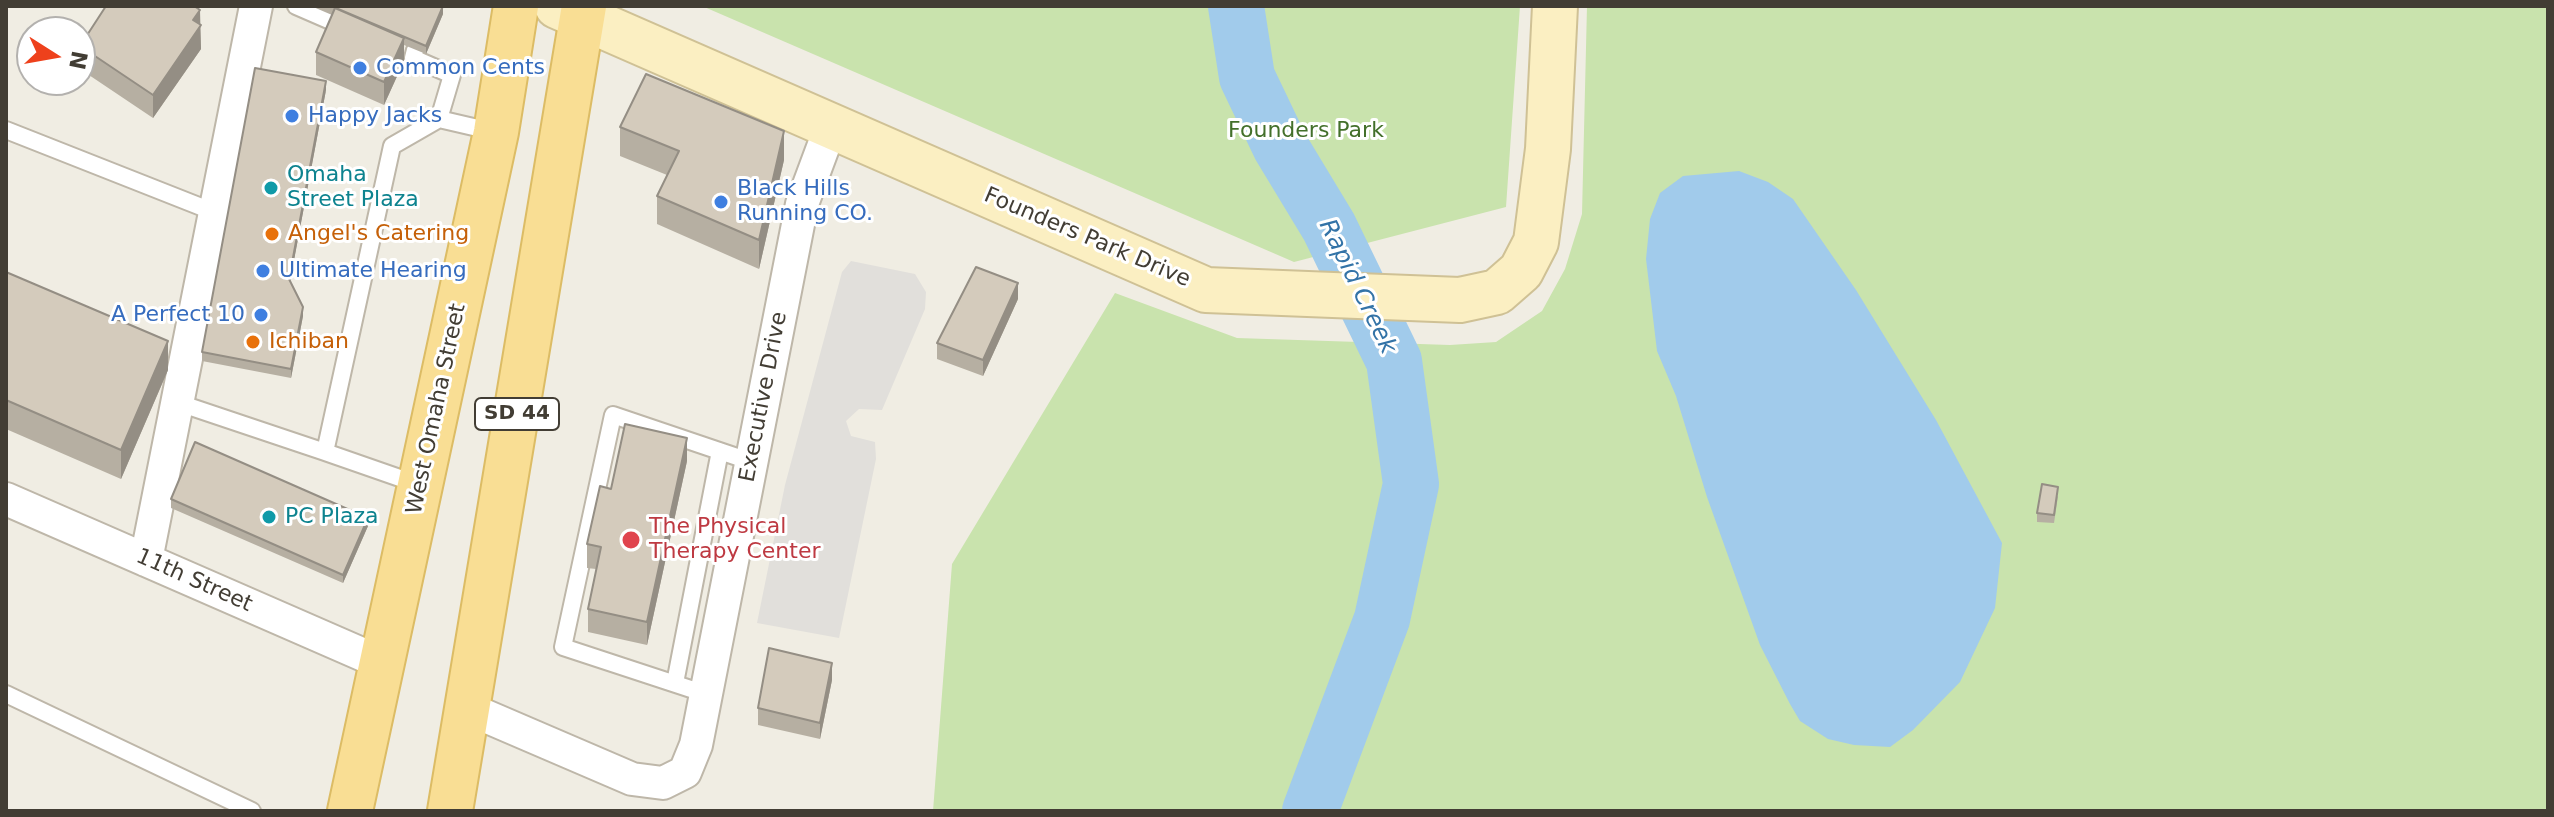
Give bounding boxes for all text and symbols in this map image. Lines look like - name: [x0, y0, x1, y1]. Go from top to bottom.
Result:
- north arrow: [16, 16, 96, 96]
- text: N: [64, 49, 92, 72]
- place label: Common Cents: [376, 55, 545, 81]
- marker: Common Cents: [351, 59, 369, 77]
- place label: Happy Jacks: [308, 103, 442, 129]
- marker: Happy Jacks: [283, 107, 301, 125]
- park label: Founders Park: [1228, 118, 1384, 144]
- place label: Omaha Street Plaza: [287, 162, 419, 214]
- place label: Black Hills Running CO.: [737, 176, 873, 228]
- marker: Omaha Street Plaza: [262, 179, 280, 197]
- street label: Founders Park Drive: [980, 183, 1194, 293]
- marker: Black Hills Running CO.: [712, 193, 730, 211]
- water label: Rapid Creek: [1312, 215, 1402, 359]
- place label: Angel's Catering: [288, 221, 469, 247]
- marker: Angel's Catering: [263, 225, 281, 243]
- place label: Ultimate Hearing: [279, 258, 467, 284]
- marker: Ultimate Hearing: [254, 262, 272, 280]
- street label: West Omaha Street: [402, 301, 472, 517]
- place label: A Perfect 10: [111, 302, 245, 328]
- marker: A Perfect 10: [252, 306, 270, 324]
- street label: Executive Drive: [735, 310, 793, 484]
- place label: Ichiban: [269, 329, 349, 355]
- marker: Ichiban: [244, 333, 262, 351]
- road number: SD 44: [475, 398, 559, 430]
- place label: PC Plaza: [285, 504, 379, 530]
- marker: PC Plaza: [260, 508, 278, 526]
- place label: The Physical Therapy Center: [649, 514, 820, 566]
- marker: The Physical Therapy Center: [620, 529, 642, 551]
- street label: 11th Street: [132, 544, 256, 618]

